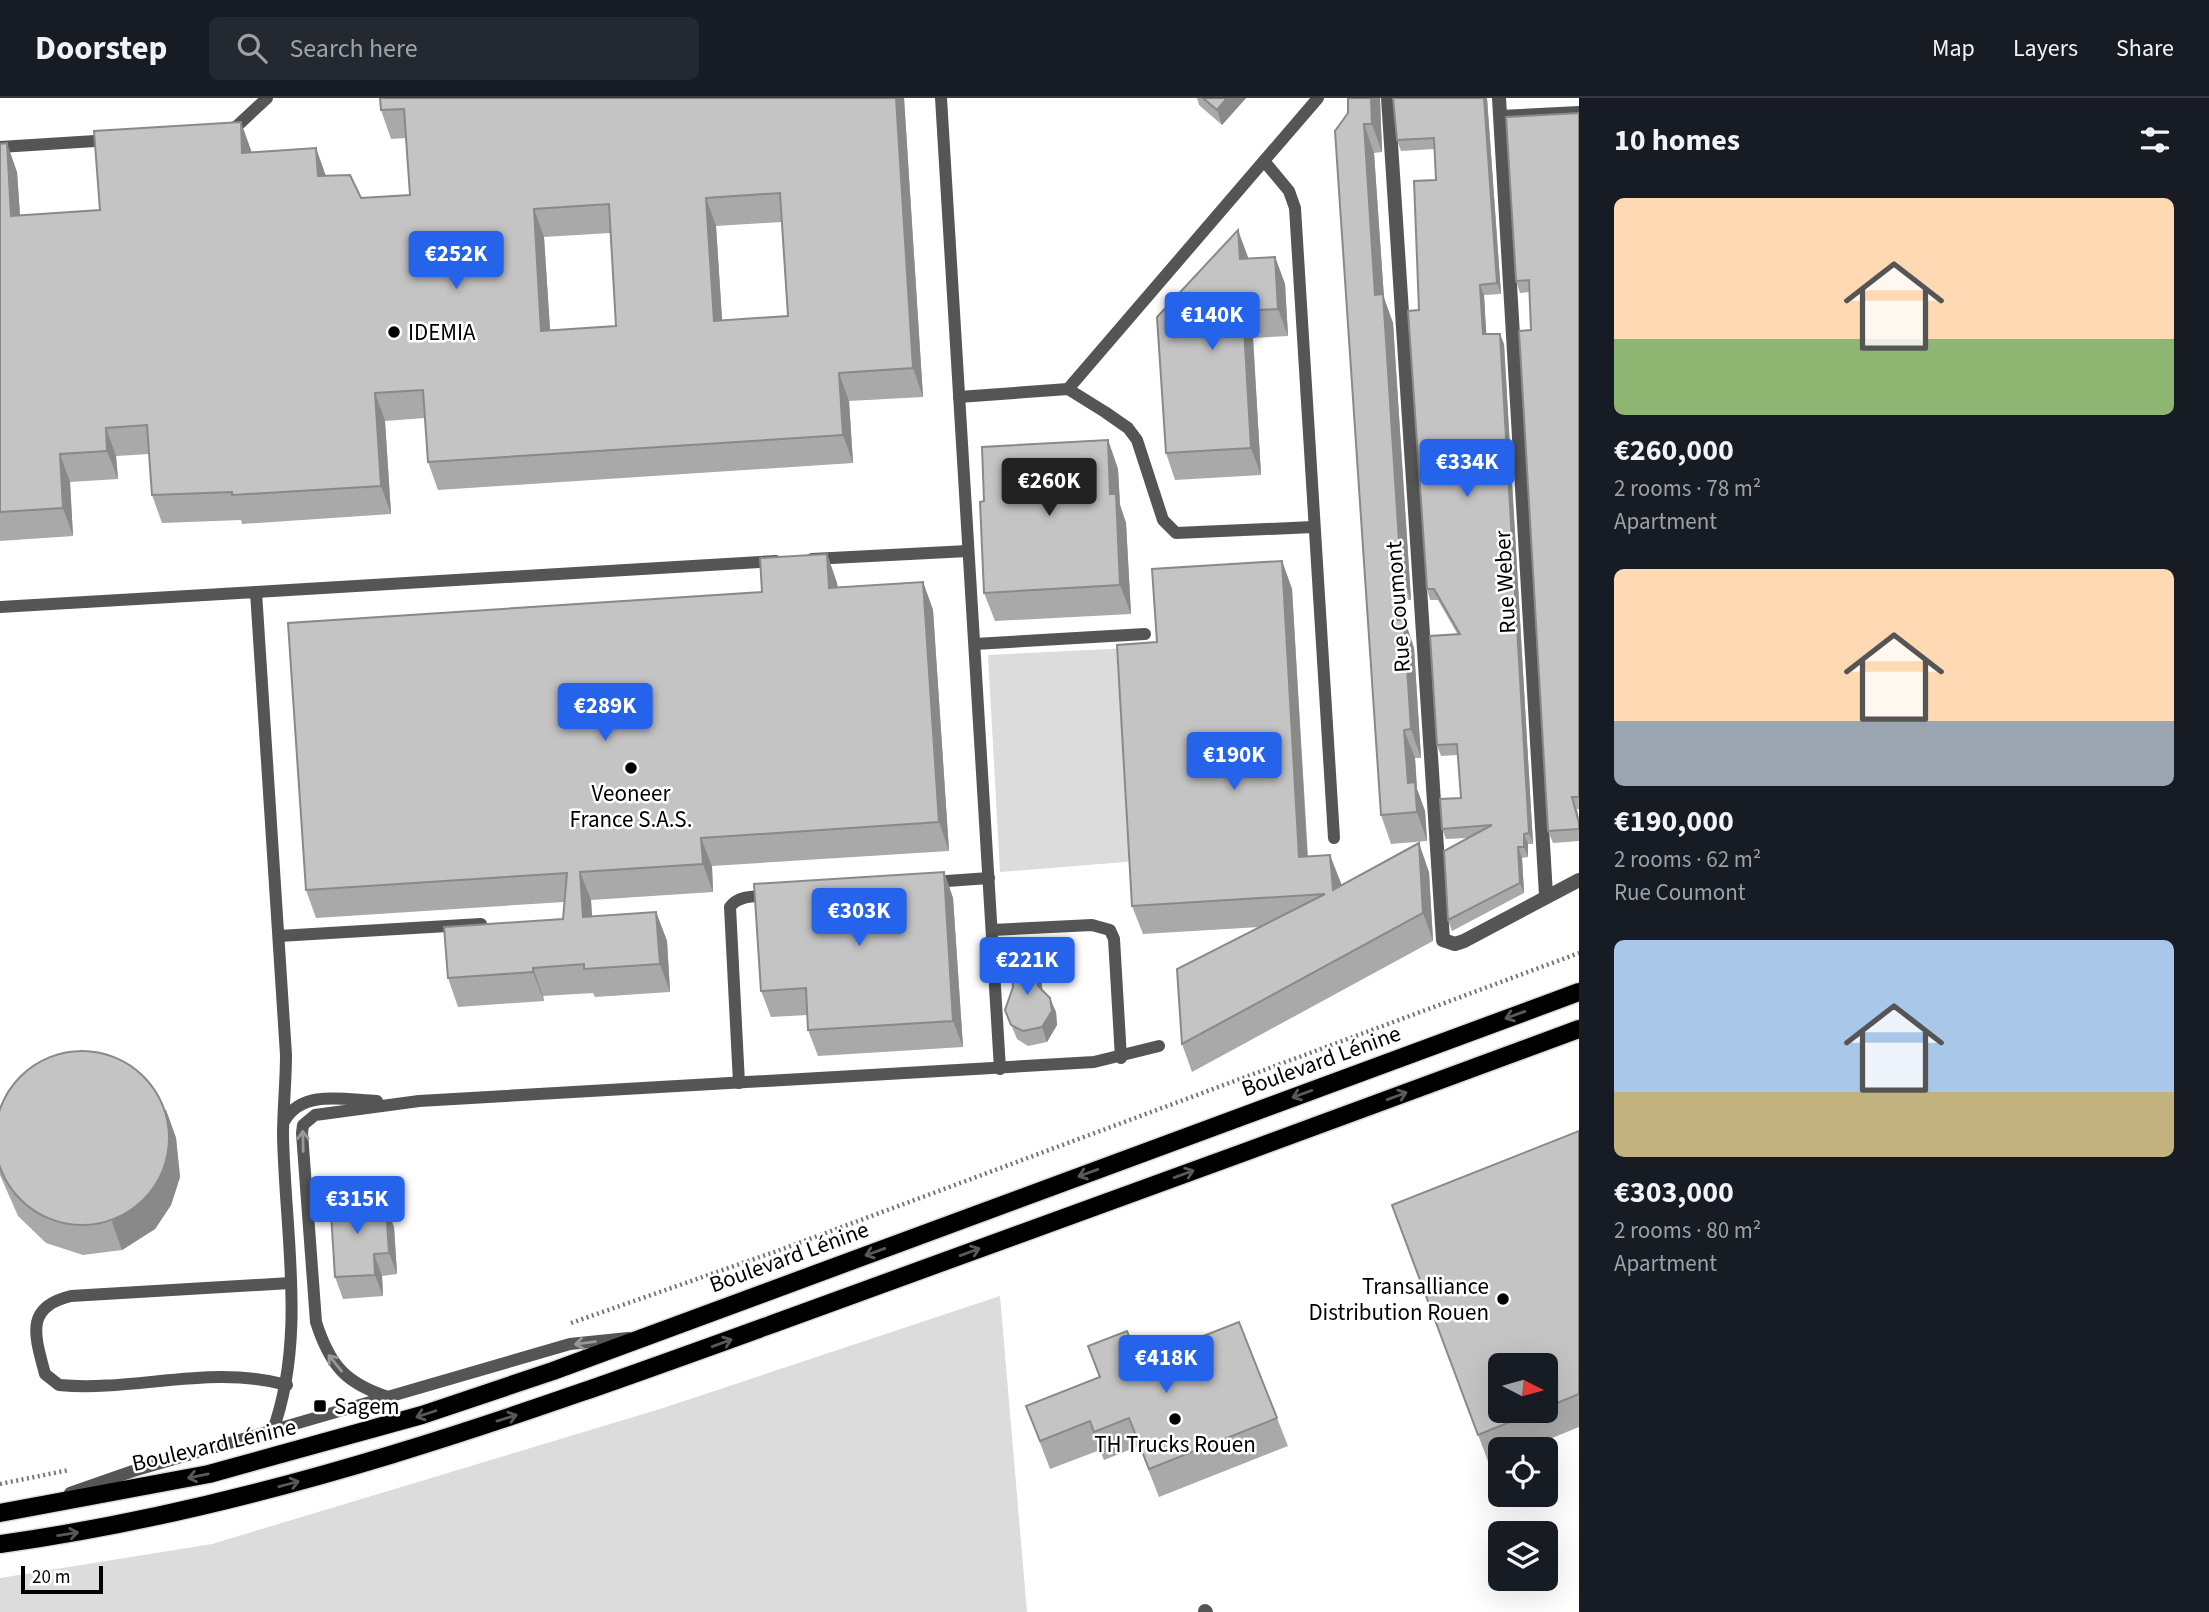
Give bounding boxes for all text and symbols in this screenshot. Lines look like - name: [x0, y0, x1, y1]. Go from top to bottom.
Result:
- search box: [209, 17, 699, 80]
- text: Doorstep: [35, 25, 167, 72]
- icon: search: [233, 29, 271, 67]
- text: Search here: [289, 30, 418, 67]
- text: Map: [1932, 31, 1975, 66]
- text: Layers: [2013, 31, 2078, 66]
- text: Share: [2116, 31, 2174, 66]
- text: 10 homes: [1614, 119, 1740, 162]
- icon: filters: [2136, 121, 2174, 159]
- pin: €252K: [407, 232, 505, 291]
- text: €252K: [425, 237, 487, 270]
- icon: home: [1831, 243, 1957, 369]
- pin: €140K: [1163, 292, 1261, 352]
- text: €140K: [1181, 298, 1243, 331]
- place label: IDEMIA: [408, 316, 476, 349]
- marker: IDEMIA: [386, 324, 402, 340]
- text: €260,000: [1614, 429, 1734, 472]
- pin: €334K: [1418, 440, 1516, 499]
- text: €334K: [1436, 445, 1498, 478]
- pin: €260K: [1000, 458, 1098, 518]
- text: €260K: [1018, 464, 1080, 497]
- text: 2 rooms · 78 m²: [1614, 472, 1761, 505]
- text: Apartment: [1614, 505, 1717, 538]
- street label: Rue Weber: [1486, 529, 1524, 634]
- street label: Rue Coumont: [1377, 540, 1419, 674]
- icon: home: [1831, 614, 1957, 740]
- pin: €289K: [556, 684, 654, 743]
- text: €289K: [574, 689, 636, 722]
- pin: €190K: [1185, 732, 1283, 792]
- text: €190K: [1203, 738, 1265, 771]
- marker: Veoneer France S.A.S.: [623, 760, 639, 776]
- place label: Veoneer France S.A.S.: [570, 777, 692, 836]
- text: €190,000: [1614, 800, 1734, 843]
- text: 2 rooms · 62 m²: [1614, 843, 1761, 876]
- text: Rue Coumont: [1614, 876, 1746, 909]
- pin: €303K: [810, 888, 908, 948]
- text: €303K: [828, 894, 890, 927]
- pin: €221K: [978, 937, 1076, 997]
- text: €221K: [996, 943, 1058, 976]
- icon: home: [1831, 985, 1957, 1111]
- one-way arrow: [1504, 1010, 1526, 1023]
- street label: Boulevard Lénine: [1237, 1017, 1405, 1105]
- one-way arrow: [1386, 1088, 1408, 1101]
- one-way arrow: [1291, 1089, 1313, 1101]
- one-way arrow: [296, 1129, 310, 1152]
- one-way arrow: [1172, 1167, 1194, 1179]
- one-way arrow: [1078, 1168, 1100, 1180]
- text: €303,000: [1614, 1171, 1734, 1214]
- pin: €315K: [308, 1176, 406, 1236]
- text: €315K: [326, 1182, 388, 1215]
- street label: Boulevard Lénine: [705, 1213, 873, 1301]
- text: 2 rooms · 80 m²: [1614, 1214, 1761, 1247]
- one-way arrow: [959, 1245, 981, 1257]
- one-way arrow: [864, 1247, 886, 1259]
- text: Apartment: [1614, 1247, 1717, 1280]
- place label: Transalliance Distribution Rouen: [1308, 1270, 1489, 1329]
- marker: Transalliance Distribution Rouen: [1495, 1291, 1511, 1307]
- one-way arrow: [710, 1335, 732, 1348]
- one-way arrow: [574, 1336, 596, 1349]
- pin: €418K: [1117, 1336, 1215, 1395]
- text: €418K: [1135, 1341, 1197, 1374]
- north arrow: [1488, 1353, 1558, 1423]
- map controls: [1488, 1353, 1558, 1591]
- one-way arrow: [327, 1354, 342, 1372]
- place label: Sagem: [334, 1390, 400, 1423]
- marker: Sagem: [312, 1398, 328, 1414]
- one-way arrow: [415, 1408, 437, 1421]
- street label: Boulevard Lénine: [129, 1410, 299, 1480]
- one-way arrow: [496, 1411, 518, 1424]
- marker: TH Trucks Rouen: [1167, 1411, 1183, 1427]
- place label: TH Trucks Rouen: [1094, 1428, 1256, 1461]
- button: locate: [1488, 1437, 1558, 1507]
- one-way arrow: [187, 1470, 210, 1484]
- one-way arrow: [278, 1477, 300, 1490]
- button: layers: [1488, 1521, 1558, 1591]
- one-way arrow: [56, 1527, 78, 1540]
- scale bar: [21, 1563, 103, 1595]
- text: 20 m: [32, 1564, 70, 1591]

